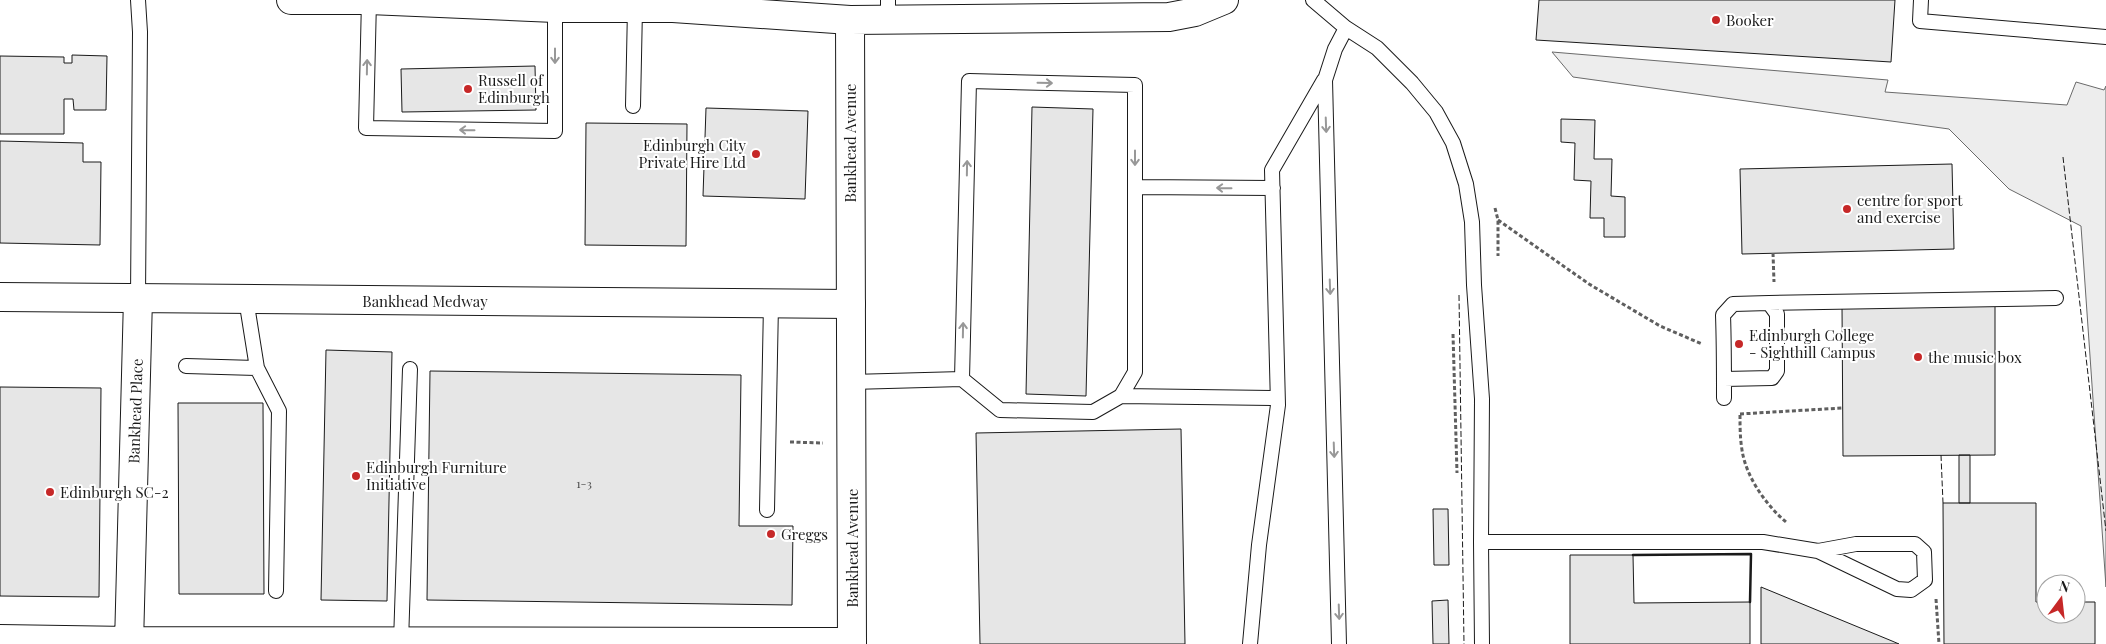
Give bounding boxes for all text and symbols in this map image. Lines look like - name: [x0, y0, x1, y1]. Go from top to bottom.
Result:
- place label: Booker: [1726, 10, 1774, 30]
- marker: Booker: [1710, 14, 1722, 26]
- one-way arrow: [550, 48, 560, 64]
- one-way arrow: [363, 59, 372, 75]
- place label: Russell of Edinburgh: [478, 70, 550, 107]
- one-way arrow: [1037, 79, 1053, 88]
- marker: Russell of Edinburgh: [462, 83, 474, 95]
- street label: Bankhead Avenue: [840, 84, 860, 202]
- one-way arrow: [1321, 116, 1331, 132]
- one-way arrow: [459, 125, 476, 135]
- place label: Edinburgh City Private Hire Ltd: [639, 135, 746, 172]
- marker: Edinburgh City Private Hire Ltd: [750, 148, 762, 160]
- one-way arrow: [1130, 149, 1140, 165]
- one-way arrow: [962, 160, 972, 176]
- one-way arrow: [1216, 183, 1232, 193]
- place label: centre for sport and exercise: [1857, 190, 1963, 227]
- marker: centre for sport and exercise: [1841, 203, 1853, 215]
- one-way arrow: [1325, 278, 1335, 295]
- street label: Bankhead Medway: [362, 291, 488, 311]
- one-way arrow: [958, 322, 968, 338]
- place label: Edinburgh College - Sighthill Campus: [1749, 325, 1876, 362]
- marker: Edinburgh College - Sighthill Campus: [1733, 338, 1745, 350]
- place label: the music box: [1928, 347, 2022, 367]
- marker: the music box: [1912, 351, 1924, 363]
- street label: Bankhead Place: [123, 358, 147, 464]
- one-way arrow: [1329, 441, 1339, 457]
- place label: Edinburgh Furniture Initiative: [366, 457, 507, 494]
- marker: Edinburgh Furniture Initiative: [350, 470, 362, 482]
- house number: 1-3: [576, 475, 592, 491]
- place label: Edinburgh SC-2: [60, 482, 169, 502]
- marker: Edinburgh SC-2: [44, 486, 56, 498]
- street label: Bankhead Avenue: [842, 489, 862, 607]
- place label: Greggs: [781, 524, 828, 544]
- marker: Greggs: [765, 528, 777, 540]
- north arrow: [2036, 574, 2086, 624]
- text: N: [2057, 575, 2072, 596]
- one-way arrow: [1334, 604, 1343, 620]

